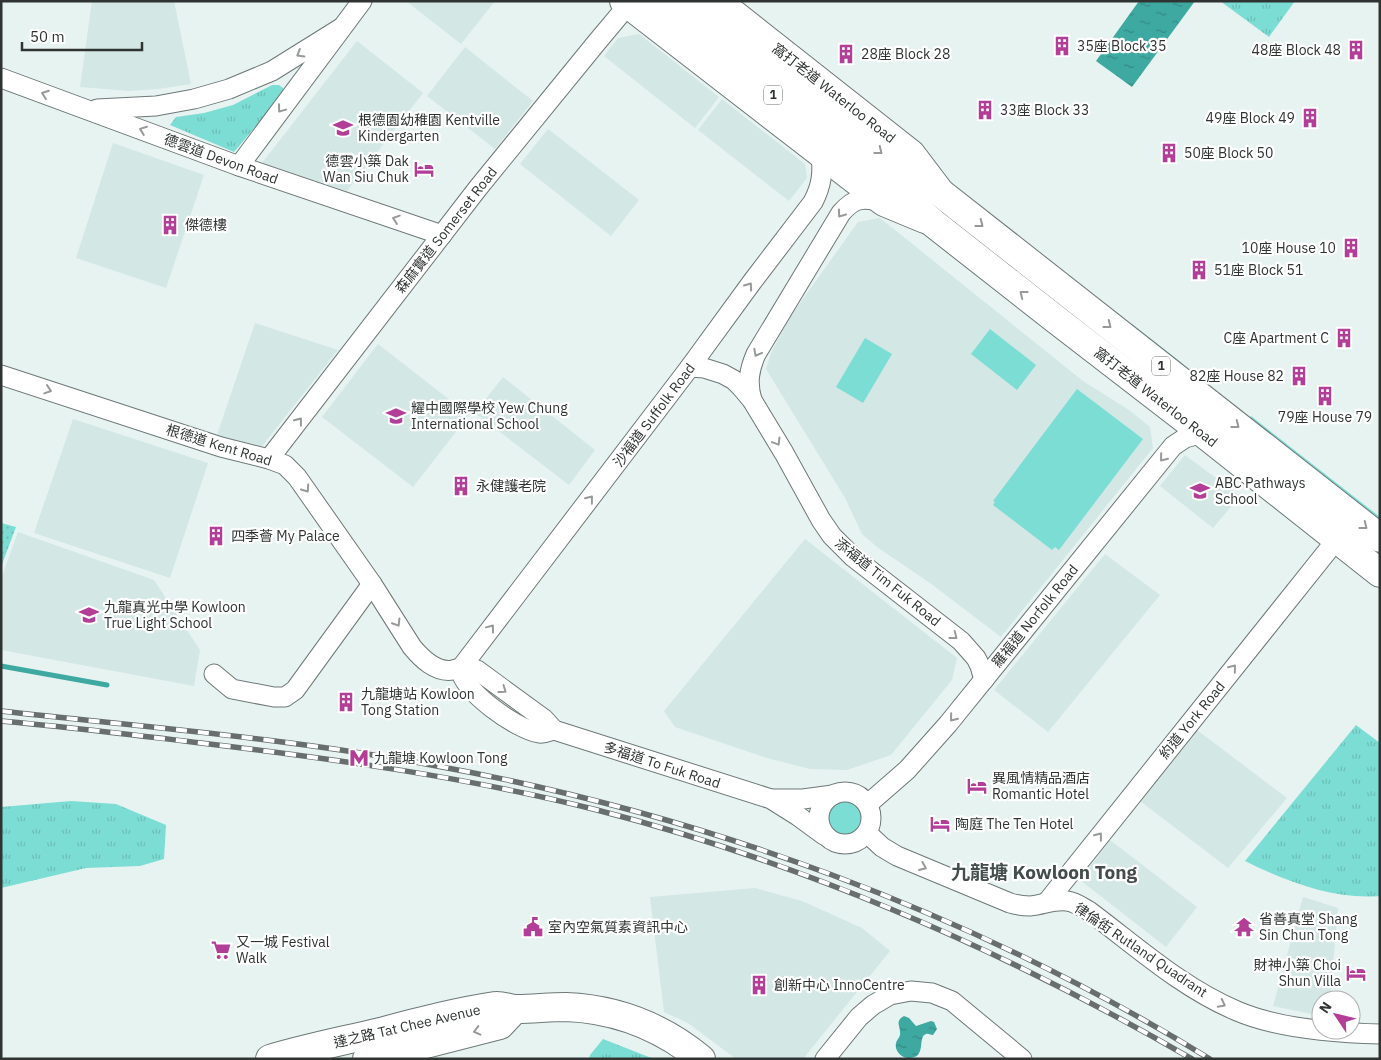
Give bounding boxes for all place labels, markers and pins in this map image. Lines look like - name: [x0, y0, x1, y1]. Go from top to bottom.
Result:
- building icon: 35座 Block 35: [1051, 35, 1073, 57]
- place label: 35座 Block 35: [1077, 37, 1166, 55]
- building icon: 48座 Block 48: [1345, 39, 1367, 61]
- place label: 48座 Block 48: [1252, 41, 1341, 59]
- building icon: 28座 Block 28: [835, 43, 857, 65]
- place label: 28座 Block 28: [861, 45, 950, 63]
- building icon: 33座 Block 33: [974, 99, 996, 121]
- place label: 33座 Block 33: [1000, 101, 1089, 119]
- building icon: 49座 Block 49: [1299, 107, 1321, 129]
- place label: 49座 Block 49: [1206, 109, 1295, 127]
- place label: 根德園幼稚園 Kentville Kindergarten: [358, 111, 500, 145]
- school or university icon: 根德園幼稚園 Kentville Kindergarten: [332, 117, 354, 139]
- building icon: 50座 Block 50: [1158, 142, 1180, 164]
- place label: 50座 Block 50: [1184, 144, 1273, 162]
- place label: 德雲小築 Dak Wan Siu Chuk: [323, 152, 410, 186]
- hotel icon: 德雲小築 Dak Wan Siu Chuk: [413, 158, 435, 180]
- building icon: 傑德樓: [159, 214, 181, 236]
- place label: 傑德樓: [185, 216, 227, 234]
- building icon: 10座 House 10: [1340, 237, 1362, 259]
- place label: 10座 House 10: [1242, 239, 1336, 257]
- building icon: 51座 Block 51: [1188, 259, 1210, 281]
- place label: 51座 Block 51: [1214, 261, 1303, 279]
- building icon: C座 Apartment C: [1333, 327, 1355, 349]
- place label: C座 Apartment C: [1224, 329, 1329, 347]
- building icon: 82座 House 82: [1288, 365, 1310, 387]
- place label: 82座 House 82: [1190, 367, 1284, 385]
- building icon: 79座 House 79: [1314, 385, 1336, 407]
- place label: 耀中國際學校 Yew Chung International School: [411, 399, 568, 433]
- school or university icon: 耀中國際學校 Yew Chung International School: [385, 405, 407, 427]
- place label: 79座 House 79: [1278, 408, 1372, 426]
- place label: ABC Pathways School: [1215, 474, 1306, 508]
- building icon: 永健護老院: [450, 475, 472, 497]
- place label: 永健護老院: [476, 477, 546, 495]
- school or university icon: ABC Pathways School: [1189, 480, 1211, 502]
- building icon: 四季薈 My Palace: [205, 525, 227, 547]
- place label: 四季薈 My Palace: [231, 527, 340, 545]
- place label: 九龍真光中學 Kowloon True Light School: [104, 598, 246, 632]
- school or university icon: 九龍真光中學 Kowloon True Light School: [78, 604, 100, 626]
- place label: 九龍塘站 Kowloon Tong Station: [361, 685, 475, 719]
- building icon: 九龍塘站 Kowloon Tong Station: [335, 691, 357, 713]
- metro station icon: 九龍塘 Kowloon Tong: [348, 747, 370, 769]
- place label: 九龍塘 Kowloon Tong: [374, 749, 508, 767]
- place label: 異風情精品酒店 Romantic Hotel: [992, 769, 1090, 803]
- hotel icon: 異風情精品酒店 Romantic Hotel: [966, 775, 988, 797]
- hotel icon: 陶庭 The Ten Hotel: [929, 813, 951, 835]
- place label: 陶庭 The Ten Hotel: [955, 815, 1074, 833]
- place label: 省善真堂 Shang Sin Chun Tong: [1259, 910, 1358, 944]
- public building icon: 室內空氣質素資訊中心: [522, 916, 544, 938]
- temple icon: 省善真堂 Shang Sin Chun Tong: [1233, 916, 1255, 938]
- place label: 室內空氣質素資訊中心: [548, 918, 688, 936]
- place label: 又一城 Festival Walk: [236, 933, 330, 967]
- supermarket icon: 又一城 Festival Walk: [210, 939, 232, 961]
- place label: 財神小築 Choi Shun Villa: [1254, 956, 1342, 990]
- hotel icon: 財神小築 Choi Shun Villa: [1345, 962, 1367, 984]
- building icon: 創新中心 InnoCentre: [748, 974, 770, 996]
- place label: 創新中心 InnoCentre: [774, 976, 905, 994]

